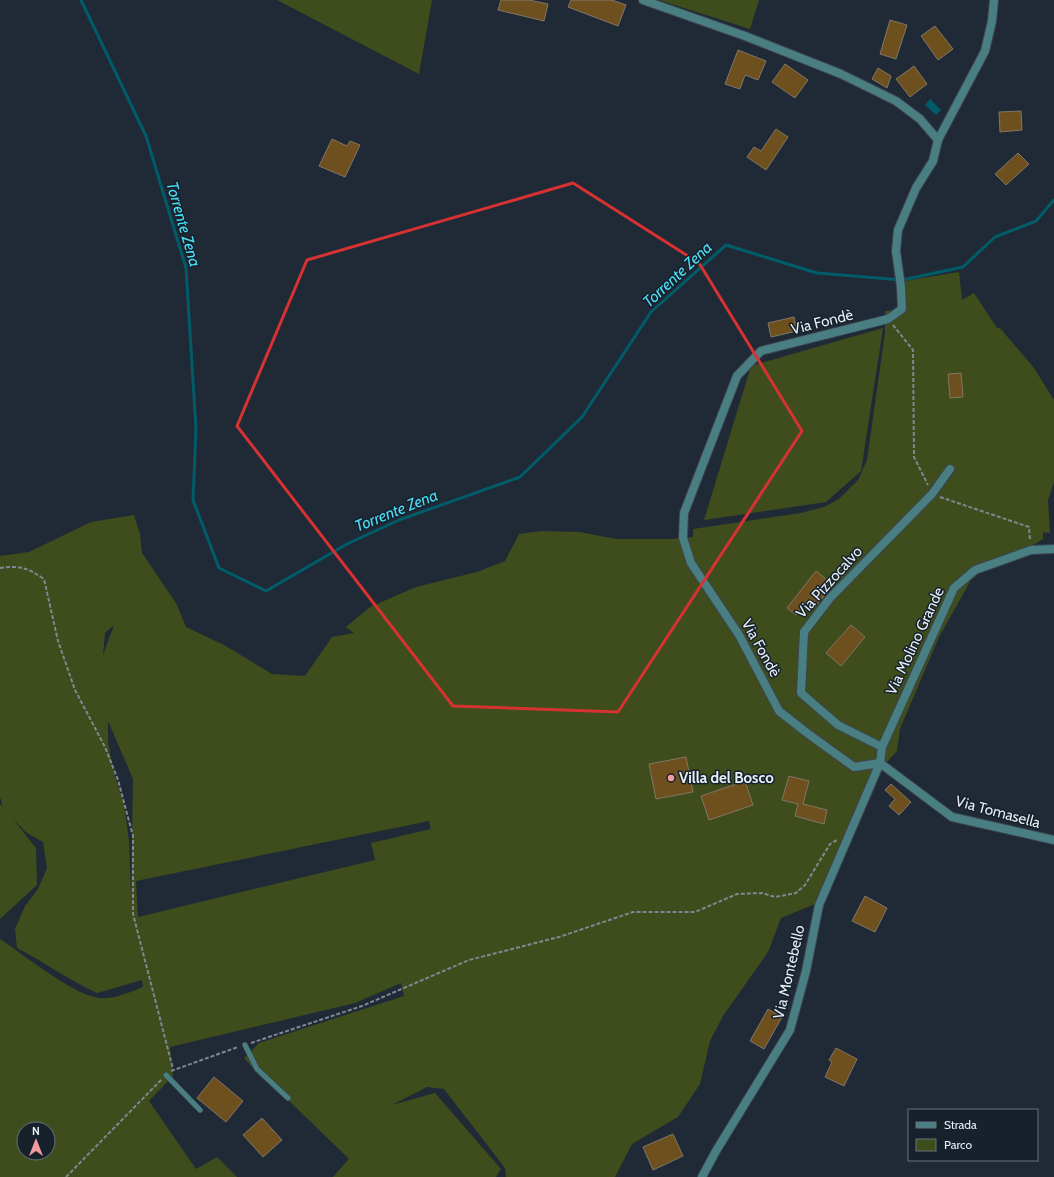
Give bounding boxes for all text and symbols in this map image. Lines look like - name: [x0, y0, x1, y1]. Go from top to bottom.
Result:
- water label: Torrente Zena: [162, 179, 205, 269]
- water label: Torrente Zena: [639, 238, 716, 311]
- street label: Via Fondè: [789, 306, 855, 338]
- water label: Torrente Zena: [352, 485, 440, 536]
- street label: Via Pizzocalvo: [792, 542, 866, 622]
- street label: Via Molino Grande: [882, 584, 948, 698]
- street label: Via Fondè: [738, 616, 784, 680]
- place label: Villa del Bosco: [679, 769, 774, 787]
- marker: Villa del Bosco: [666, 773, 676, 783]
- street label: Via Tomasella: [954, 792, 1043, 832]
- street label: Via Montebello: [769, 923, 809, 1021]
- legend: [908, 1109, 1038, 1161]
- text: Strada: [944, 1117, 977, 1132]
- north arrow: [16, 1121, 56, 1161]
- text: N: [32, 1124, 40, 1138]
- text: Parco: [944, 1137, 972, 1152]

